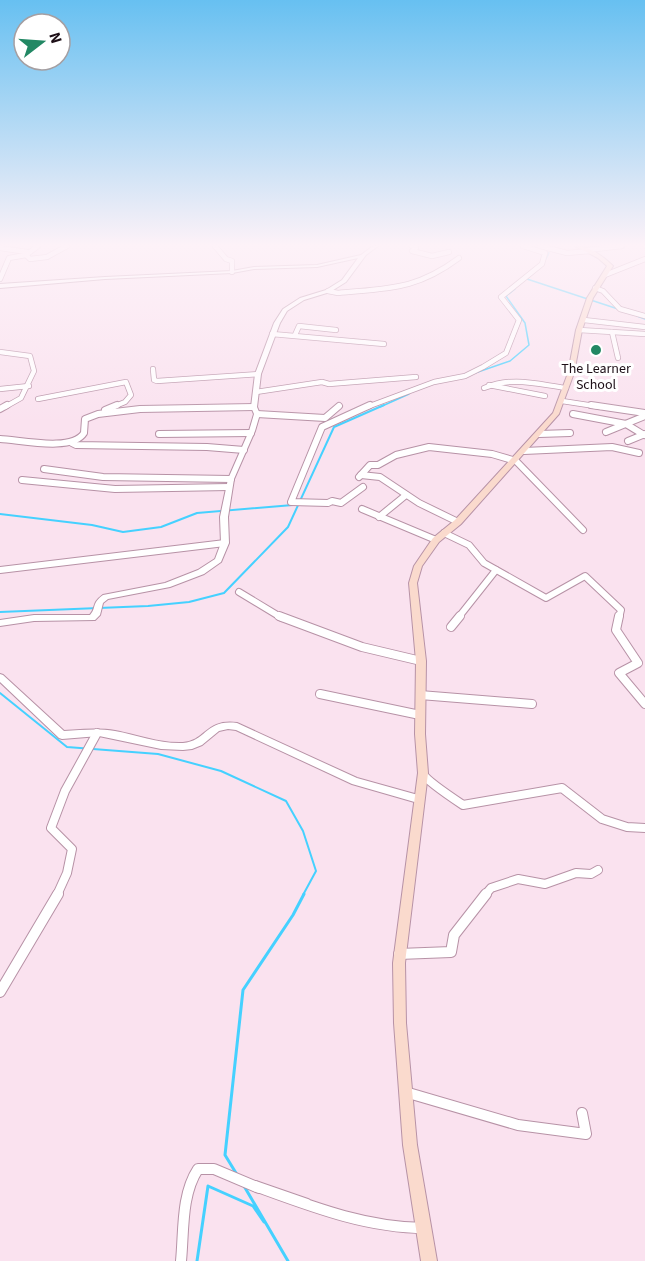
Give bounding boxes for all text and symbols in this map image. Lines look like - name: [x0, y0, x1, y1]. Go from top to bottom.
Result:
- north arrow: [12, 12, 72, 72]
- text: N: [43, 30, 67, 46]
- marker: The Learner School: [589, 343, 603, 357]
- place label: The Learner School: [561, 359, 631, 395]

